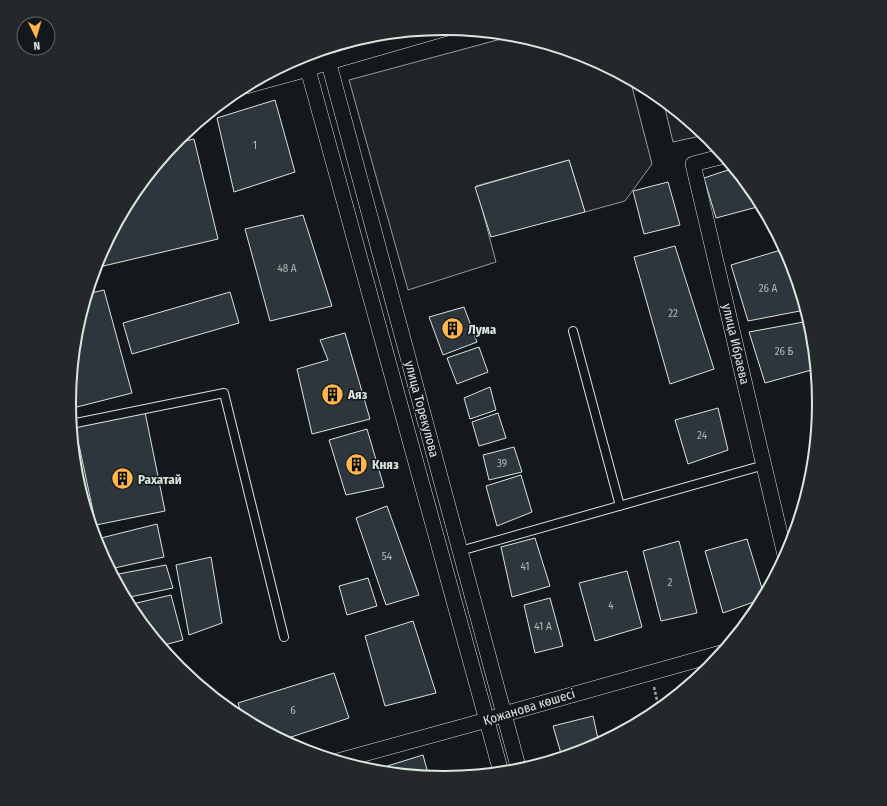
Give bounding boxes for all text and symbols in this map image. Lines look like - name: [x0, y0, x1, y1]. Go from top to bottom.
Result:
- north arrow: [16, 16, 56, 56]
- text: N: [33, 39, 41, 52]
- house number: 1: [253, 139, 257, 152]
- house number: 48 А: [277, 262, 297, 275]
- house number: 26 А: [759, 282, 778, 295]
- street label: улица Ибраева: [719, 302, 753, 386]
- house number: 22: [668, 307, 678, 320]
- building icon: Лума: [440, 316, 466, 342]
- place label: Лума: [468, 322, 497, 337]
- house number: 26 Б: [775, 345, 794, 358]
- street label: улица Торекулова: [402, 359, 442, 459]
- building icon: Аяз: [320, 381, 346, 407]
- place label: Аяз: [347, 387, 368, 402]
- house number: 24: [697, 429, 708, 442]
- building icon: Княз: [344, 451, 370, 477]
- place label: Княз: [372, 457, 399, 472]
- house number: 39: [497, 457, 507, 470]
- building icon: Рахатай: [109, 466, 135, 492]
- place label: Рахатай: [138, 472, 182, 487]
- house number: 54: [382, 550, 393, 563]
- house number: 41: [520, 560, 530, 573]
- house number: 2: [668, 576, 673, 589]
- house number: 4: [608, 599, 614, 612]
- house number: 41 А: [534, 620, 552, 633]
- street label: Қожанова көшесі: [481, 686, 577, 728]
- house number: 6: [290, 704, 296, 717]

